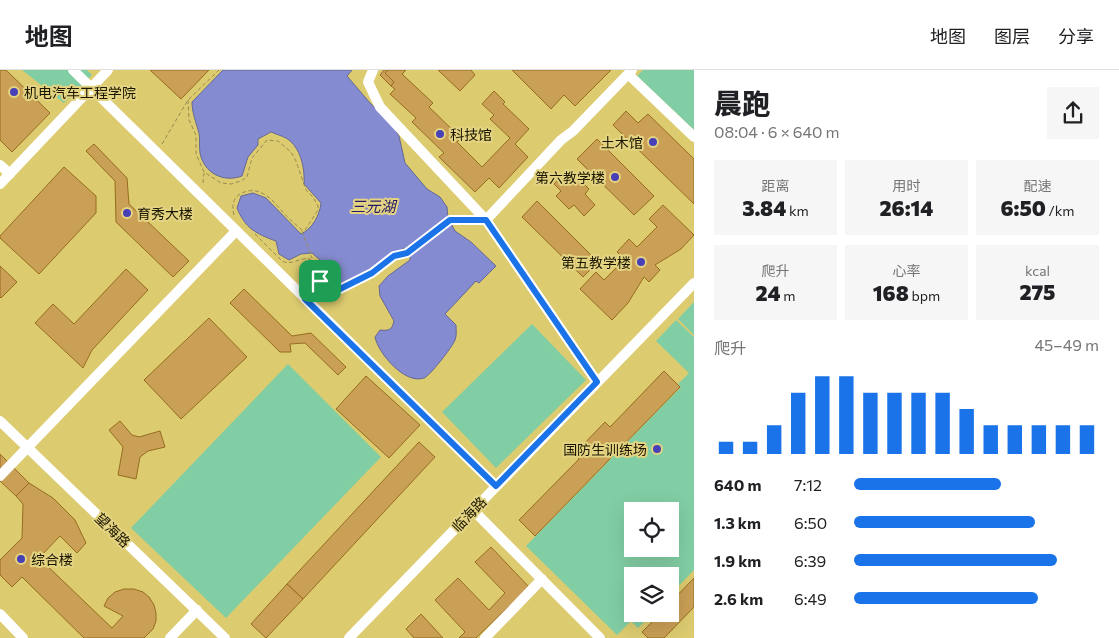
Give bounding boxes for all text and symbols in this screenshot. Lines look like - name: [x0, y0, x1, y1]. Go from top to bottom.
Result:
- text: 地图: [25, 21, 73, 50]
- text: 地图: [930, 25, 966, 47]
- text: 图层: [994, 25, 1030, 47]
- text: 分享: [1058, 25, 1094, 47]
- place label: 机电汽车工程学院: [24, 84, 136, 101]
- marker: 机电汽车工程学院: [8, 86, 20, 98]
- text: 晨跑: [714, 86, 770, 120]
- button: share: [1047, 87, 1099, 139]
- text: 08:04 · 6 × 640 m: [714, 122, 840, 141]
- place label: 科技馆: [450, 126, 492, 143]
- marker: 科技馆: [434, 128, 446, 140]
- place label: 土木馆: [601, 134, 643, 151]
- marker: 土木馆: [647, 136, 659, 148]
- place label: 第六教学楼: [535, 169, 605, 186]
- marker: 第六教学楼: [609, 171, 621, 183]
- text: 距离: [762, 177, 790, 194]
- text: 用时: [893, 177, 921, 194]
- text: 配速: [1024, 177, 1052, 194]
- text: 3.84: [742, 195, 786, 220]
- text: 26:14: [880, 195, 933, 220]
- text: 6:50: [1000, 195, 1046, 220]
- water label: 三元湖: [350, 197, 397, 215]
- text: km: [786, 202, 809, 219]
- text: /km: [1046, 202, 1075, 219]
- place label: 育秀大楼: [137, 205, 193, 222]
- marker: 育秀大楼: [121, 207, 133, 219]
- place label: 第五教学楼: [561, 254, 631, 271]
- marker: 第五教学楼: [635, 256, 647, 268]
- pin: [299, 260, 341, 302]
- text: 爬升: [762, 262, 790, 279]
- text: 心率: [893, 262, 921, 279]
- text: kcal: [1025, 262, 1050, 279]
- icon: arrive: [306, 267, 334, 295]
- text: 275: [1020, 279, 1055, 304]
- text: 24: [756, 280, 781, 305]
- text: 168: [873, 280, 909, 305]
- text: m: [781, 287, 795, 304]
- text: bpm: [909, 287, 940, 304]
- text: 45–49 m: [1034, 335, 1099, 354]
- text: 爬升: [714, 338, 746, 357]
- place label: 国防生训练场: [563, 441, 647, 458]
- marker: 国防生训练场: [651, 443, 663, 455]
- text: 640 m: [714, 475, 761, 494]
- text: 7:12: [794, 475, 822, 494]
- street label: 临海路: [448, 493, 490, 535]
- map controls: [624, 502, 679, 622]
- button: locate: [624, 502, 679, 557]
- street label: 望海路: [92, 509, 134, 551]
- text: 1.3 km: [714, 513, 761, 532]
- text: 6:50: [794, 513, 827, 532]
- place label: 综合楼: [31, 551, 73, 568]
- text: 1.9 km: [714, 551, 761, 570]
- text: 6:39: [794, 551, 826, 570]
- marker: 综合楼: [15, 553, 27, 565]
- button: layers: [624, 567, 679, 622]
- text: 2.6 km: [714, 589, 763, 608]
- text: 6:49: [794, 589, 827, 608]

